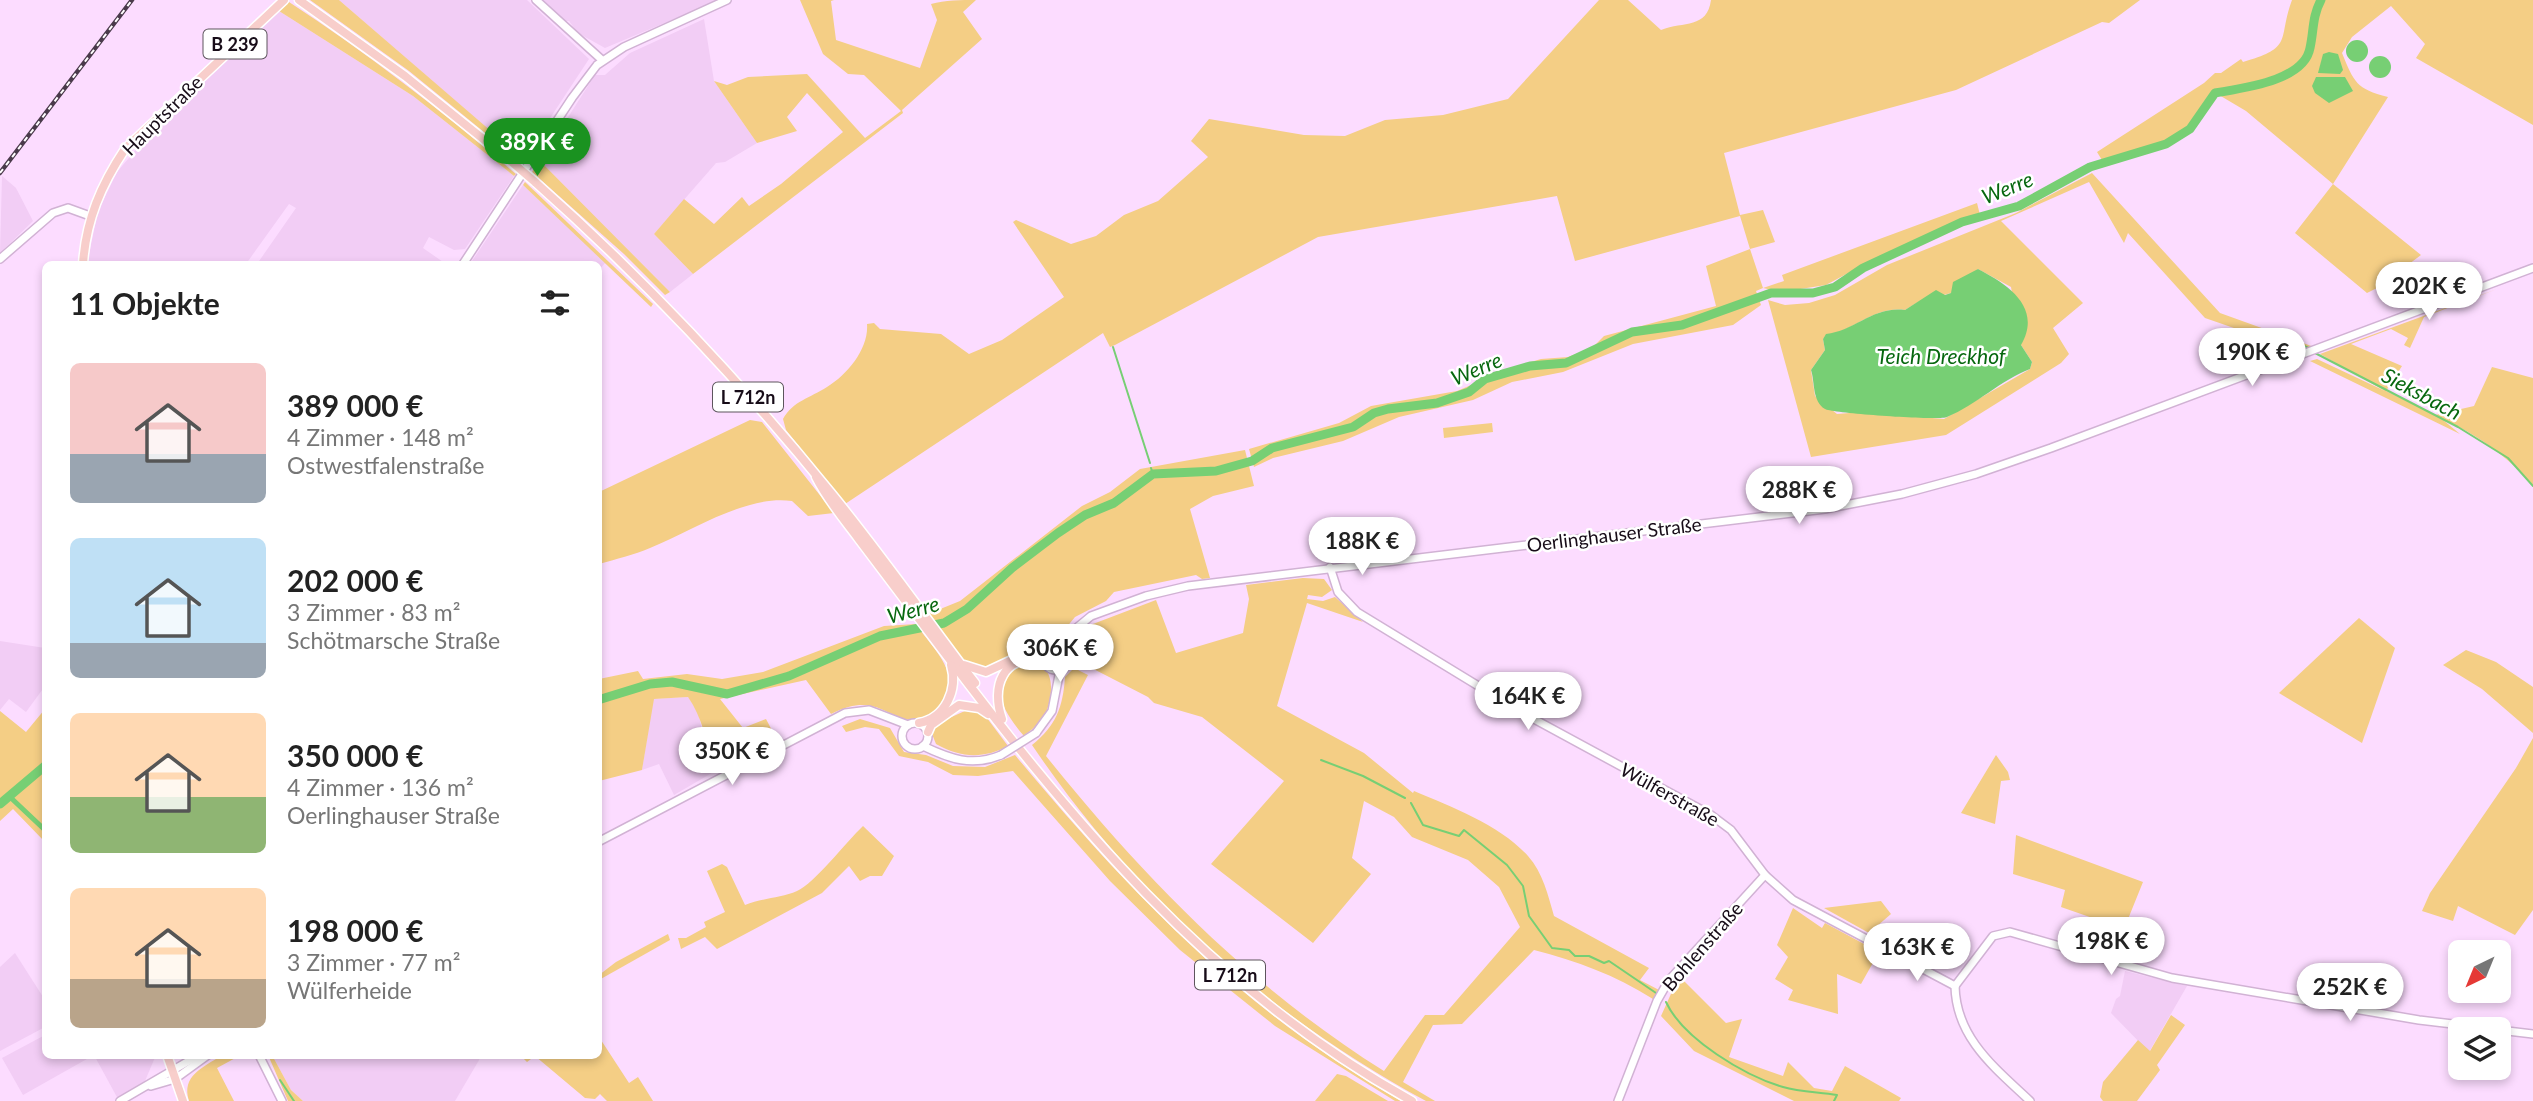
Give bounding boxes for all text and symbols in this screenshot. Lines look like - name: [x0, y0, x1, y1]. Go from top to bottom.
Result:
- road number: B 239: [204, 29, 266, 58]
- street label: Hauptstraße: [117, 70, 207, 160]
- pin: 389K €: [480, 118, 594, 178]
- text: 389K €: [500, 127, 574, 155]
- water label: Werre: [1978, 165, 2036, 209]
- pin: 202K €: [2372, 262, 2486, 322]
- text: 202K €: [2392, 271, 2466, 299]
- icon: filters: [536, 284, 574, 322]
- text: 11 Objekte: [70, 285, 220, 321]
- pin: 190K €: [2195, 328, 2309, 388]
- text: 190K €: [2215, 337, 2289, 365]
- water label: Teich Dreckhof: [1876, 343, 2007, 368]
- water label: Werre: [1447, 346, 1505, 390]
- water label: Sieksbach: [2378, 362, 2466, 424]
- road number: L 712n: [713, 382, 783, 412]
- text: 389 000 €: [287, 387, 423, 423]
- icon: home: [126, 391, 210, 475]
- text: 4 Zimmer · 148 m²: [287, 423, 474, 451]
- text: Ostwestfalenstraße: [287, 451, 484, 479]
- pin: 288K €: [1742, 466, 1856, 526]
- text: 288K €: [1762, 475, 1836, 503]
- street label: Oerlinghauser Straße: [1525, 512, 1703, 556]
- pin: 188K €: [1305, 518, 1419, 577]
- text: 188K €: [1325, 526, 1399, 554]
- text: 202 000 €: [287, 562, 423, 598]
- icon: home: [126, 566, 210, 650]
- water label: Werre: [884, 590, 942, 628]
- text: 3 Zimmer · 83 m²: [287, 598, 460, 626]
- pin: 306K €: [1003, 624, 1117, 684]
- text: Schötmarsche Straße: [287, 626, 500, 654]
- text: 306K €: [1023, 633, 1097, 661]
- pin: 164K €: [1471, 672, 1585, 732]
- text: 164K €: [1491, 681, 1565, 709]
- pin: 350K €: [675, 728, 789, 787]
- text: 350K €: [695, 736, 769, 764]
- text: 350 000 €: [287, 737, 423, 773]
- icon: home: [126, 741, 210, 825]
- street label: Wülferstraße: [1617, 757, 1723, 831]
- text: 4 Zimmer · 136 m²: [287, 773, 474, 801]
- text: Oerlinghauser Straße: [287, 801, 500, 829]
- street label: Bohlenstraße: [1657, 897, 1747, 995]
- text: 198 000 €: [287, 912, 423, 948]
- icon: home: [126, 916, 210, 1000]
- pin: 198K €: [2054, 918, 2168, 977]
- pin: 163K €: [1860, 923, 1974, 983]
- text: 198K €: [2074, 926, 2148, 954]
- text: 163K €: [1880, 932, 1954, 960]
- north arrow: [2448, 940, 2511, 1003]
- map controls: [2448, 940, 2511, 1080]
- text: 3 Zimmer · 77 m²: [287, 948, 460, 976]
- road number: L 712n: [1195, 960, 1265, 990]
- pin: 252K €: [2293, 964, 2407, 1023]
- text: 252K €: [2313, 972, 2387, 1000]
- text: Wülferheide: [287, 976, 412, 1004]
- button: layers: [2448, 1017, 2511, 1080]

